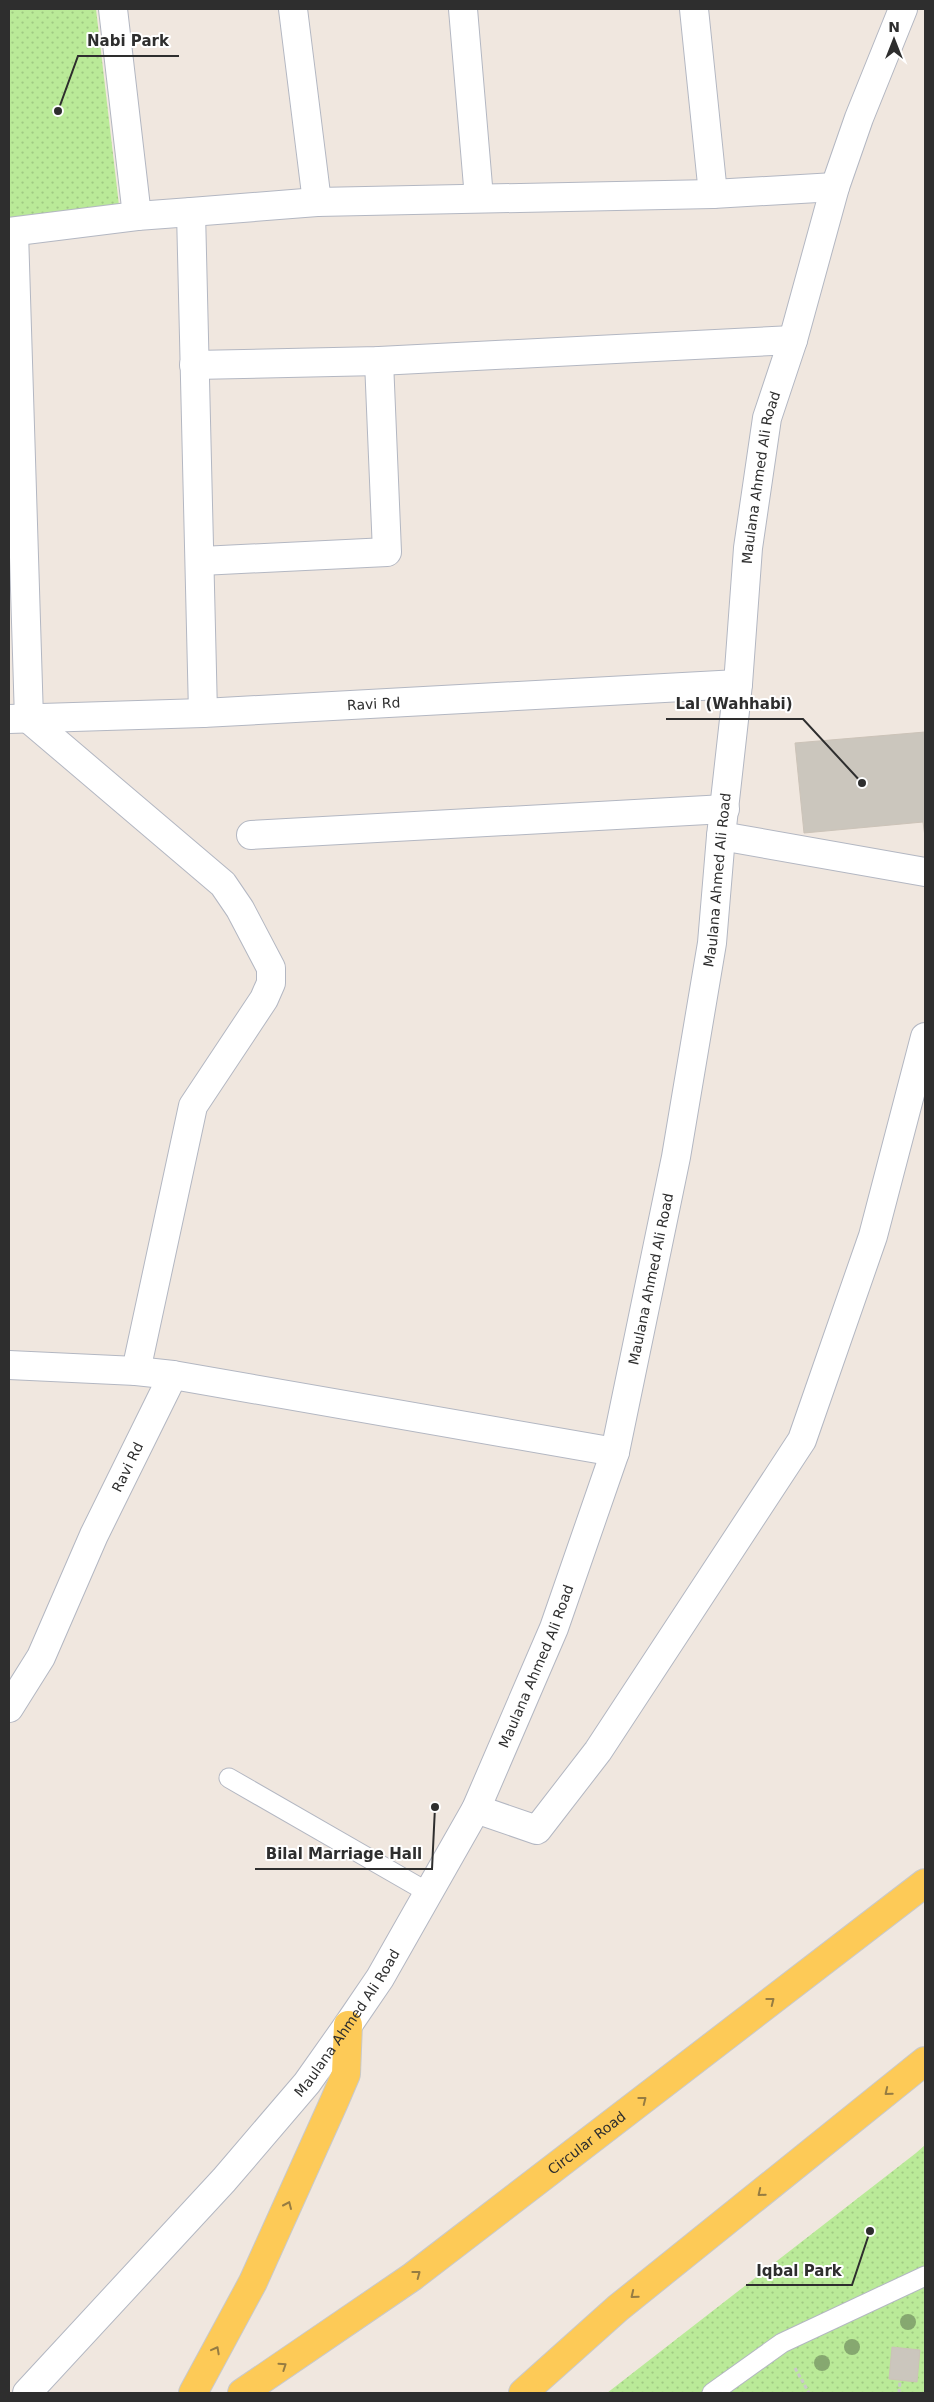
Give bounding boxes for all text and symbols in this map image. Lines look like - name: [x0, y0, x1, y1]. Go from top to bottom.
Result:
- north arrow: [869, 15, 919, 65]
- text: N: [888, 19, 900, 35]
- callout: Nabi Park: [78, 26, 179, 56]
- text: Nabi Park: [87, 32, 170, 50]
- street label: Maulana Ahmed Ali Road: [739, 389, 783, 564]
- callout: Lal (Wahhabi): [666, 689, 803, 719]
- street label: Ravi Rd: [347, 694, 401, 713]
- text: Lal (Wahhabi): [675, 695, 793, 713]
- street label: Maulana Ahmed Ali Road: [700, 792, 734, 968]
- street label: Maulana Ahmed Ali Road: [625, 1192, 676, 1366]
- street label: Ravi Rd: [109, 1440, 147, 1494]
- street label: Maulana Ahmed Ali Road: [495, 1583, 576, 1750]
- callout: Bilal Marriage Hall: [255, 1839, 432, 1869]
- text: Bilal Marriage Hall: [266, 1845, 422, 1863]
- street label: Maulana Ahmed Ali Road: [291, 1946, 403, 2100]
- one-way arrow: [766, 1998, 775, 2007]
- one-way arrow: [885, 2086, 894, 2094]
- one-way arrow: [637, 2097, 647, 2106]
- street label: Circular Road: [545, 2108, 629, 2178]
- one-way arrow: [758, 2188, 767, 2196]
- one-way arrow: [281, 2201, 292, 2210]
- callout: Iqbal Park: [746, 2255, 852, 2285]
- text: Iqbal Park: [756, 2262, 843, 2280]
- one-way arrow: [411, 2270, 420, 2279]
- one-way arrow: [631, 2290, 640, 2299]
- one-way arrow: [210, 2347, 220, 2356]
- one-way arrow: [277, 2363, 286, 2372]

